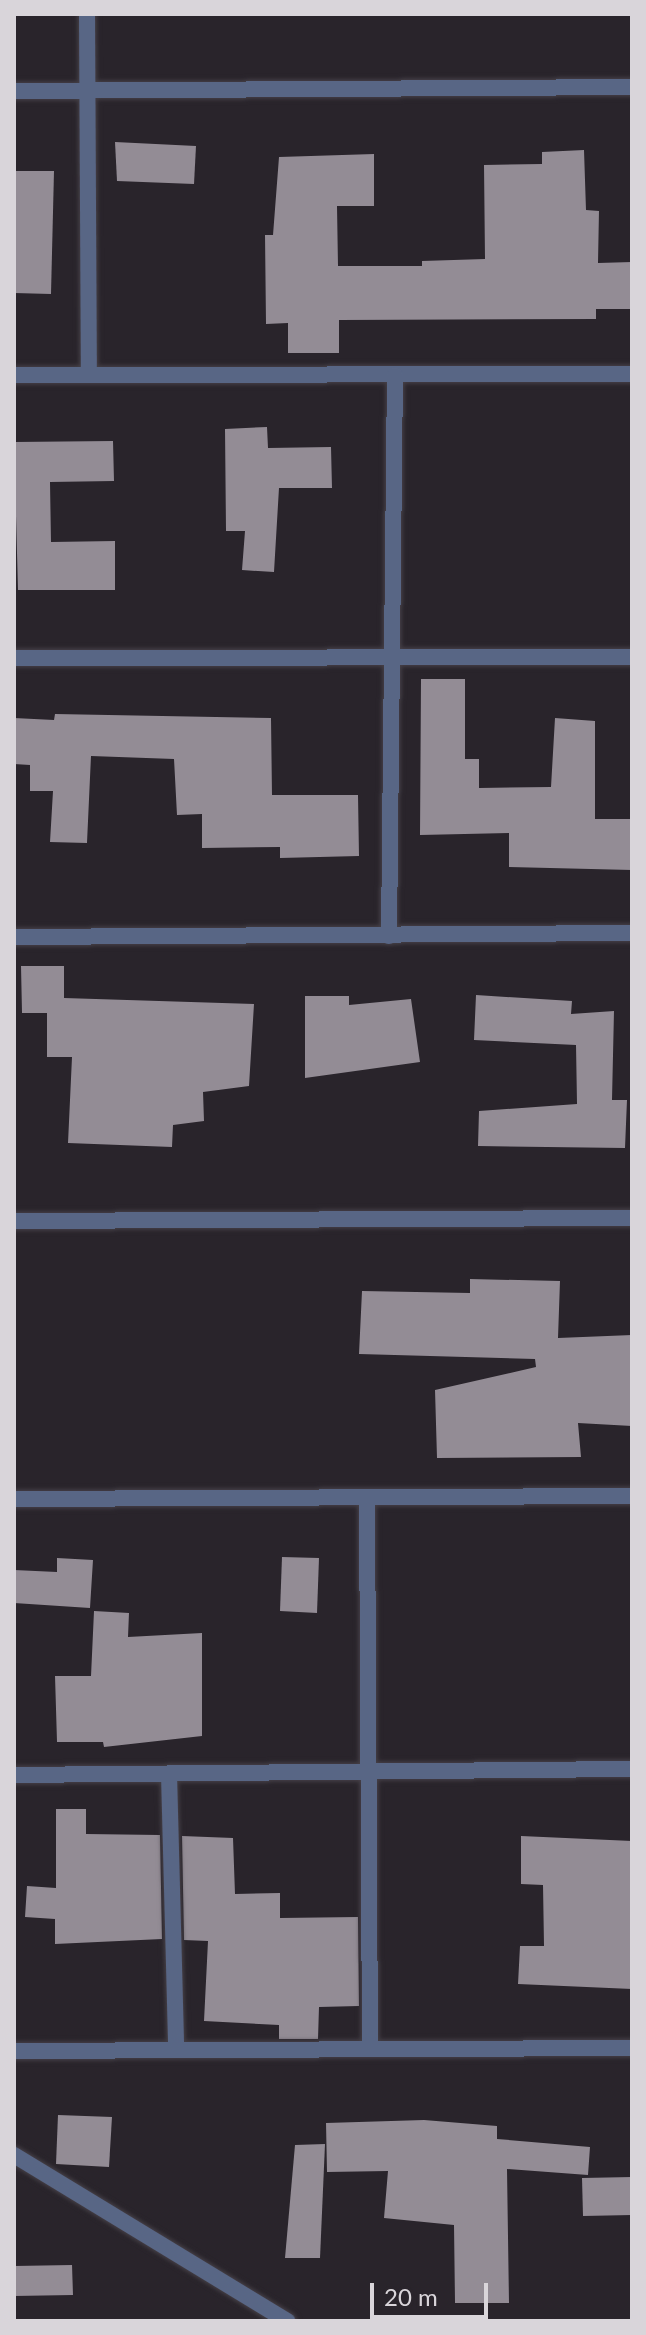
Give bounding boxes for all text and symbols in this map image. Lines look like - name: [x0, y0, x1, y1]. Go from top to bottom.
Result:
- scale bar: [374, 2267, 492, 2317]
- text: 20 m: [384, 2282, 438, 2311]

